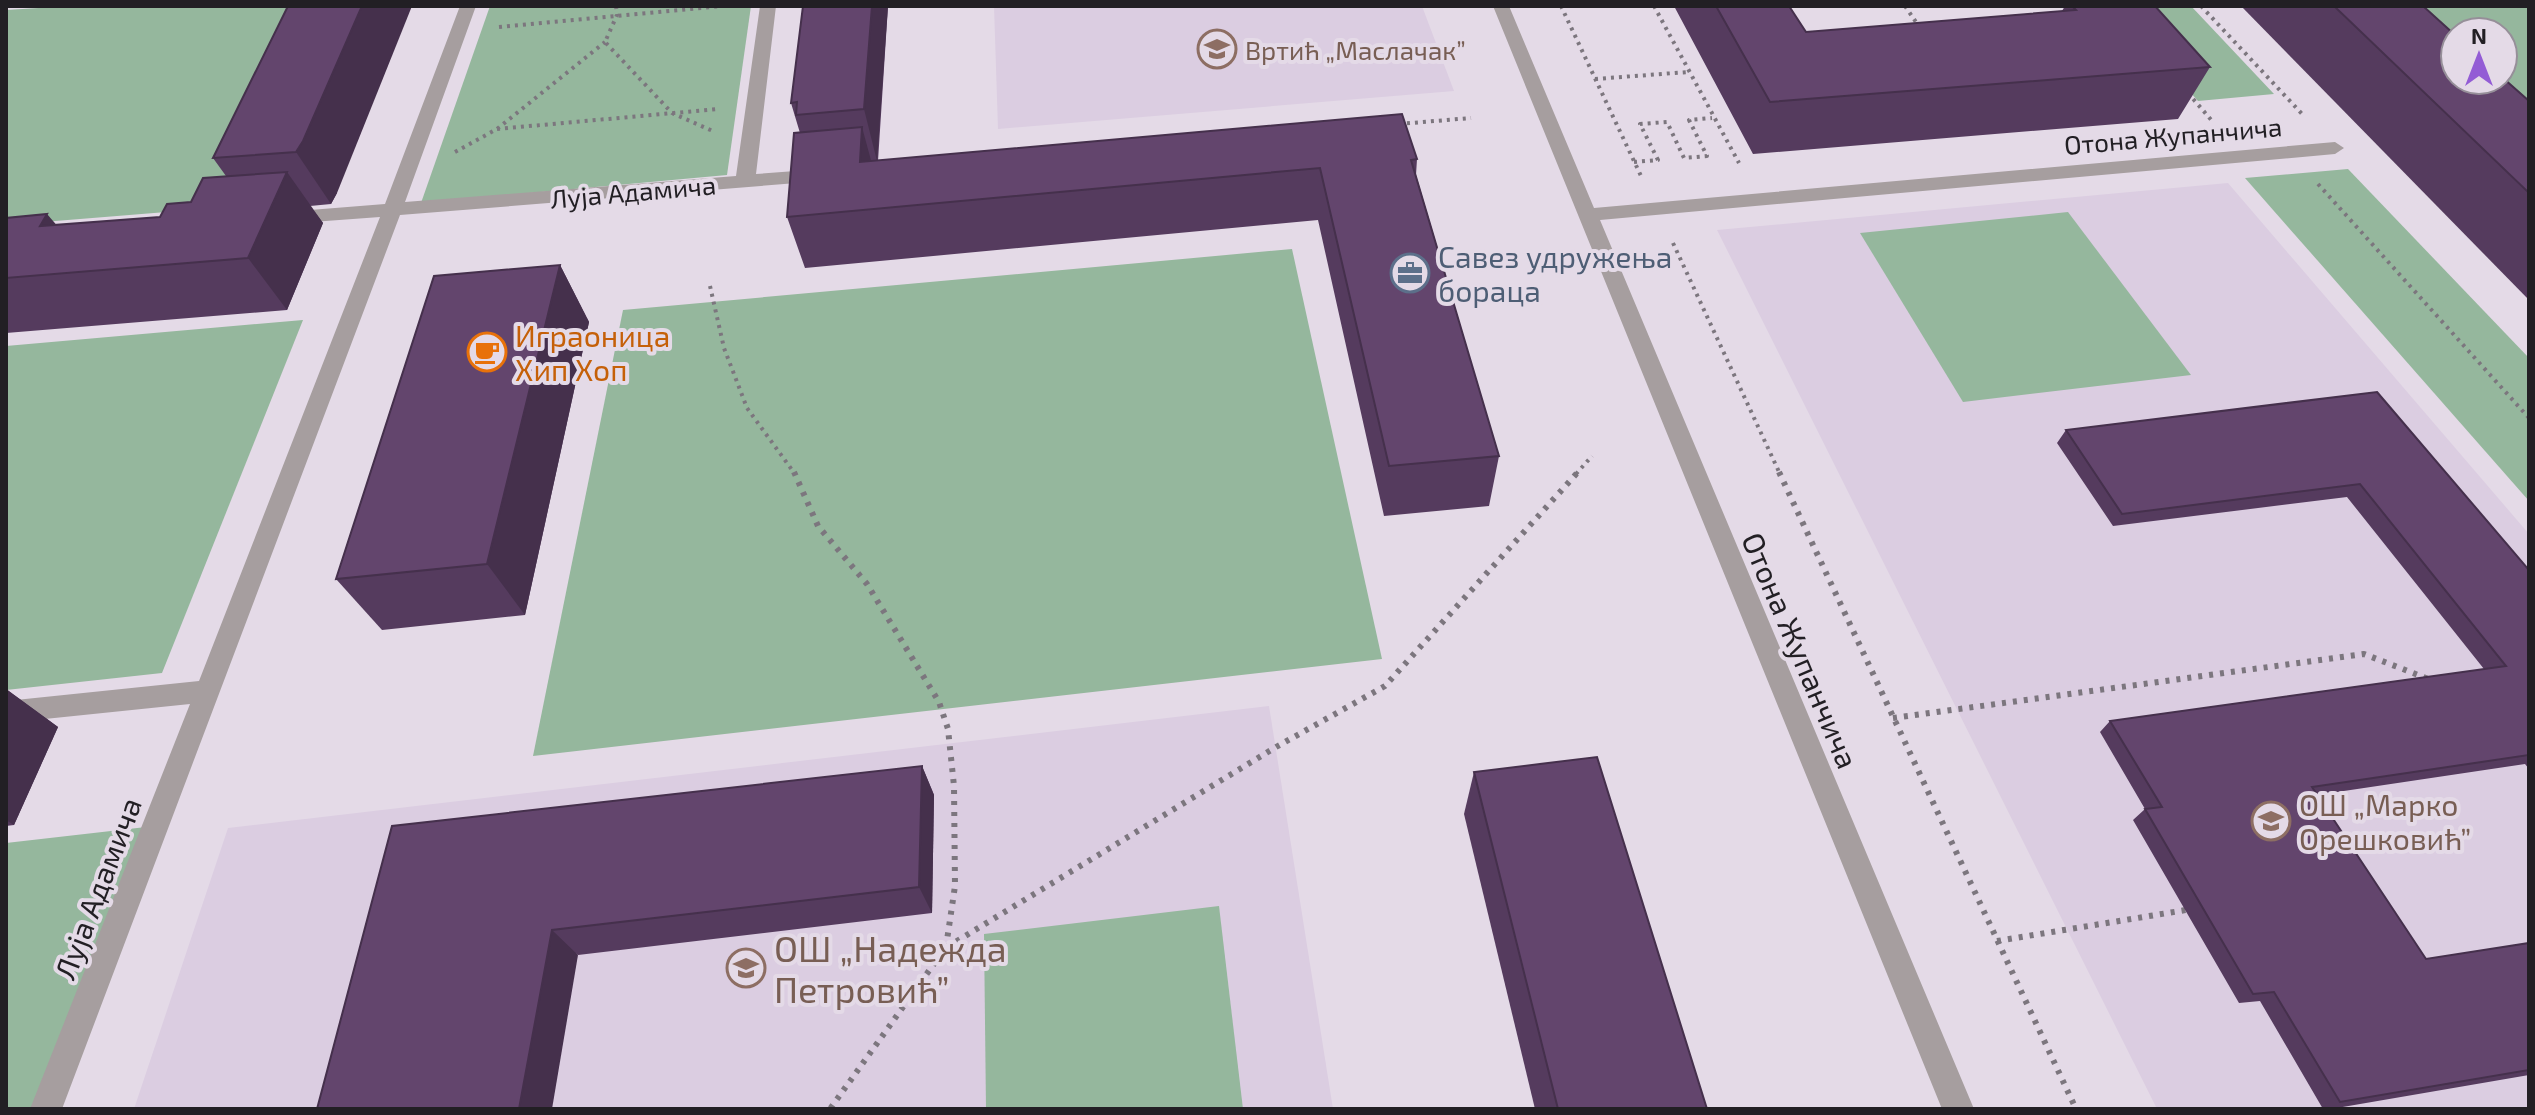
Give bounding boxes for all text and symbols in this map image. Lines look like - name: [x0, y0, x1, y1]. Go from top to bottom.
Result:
- north arrow: [2439, 16, 2519, 96]
- text: N: [2471, 22, 2487, 48]
- school or university icon: Вртић „Маслачак”: [1196, 28, 1238, 70]
- place label: Вртић „Маслачак”: [1245, 34, 1466, 65]
- street label: Отона Жупанчича: [2063, 110, 2283, 161]
- street label: Луја Адамича: [549, 168, 717, 215]
- place label: Савез удружења бораца: [1438, 238, 1672, 308]
- office icon: Савез удружења бораца: [1389, 252, 1431, 294]
- place label: Играоница Хип Хоп: [515, 317, 670, 387]
- cafe icon: Играоница Хип Хоп: [466, 331, 508, 373]
- street label: Отона Жупанчича: [1734, 527, 1867, 774]
- place label: ОШ „Марко Орешковић”: [2299, 786, 2471, 856]
- street label: Луја Адамича: [46, 792, 149, 984]
- school or university icon: ОШ „Марко Орешковић”: [2250, 800, 2292, 842]
- place label: ОШ „Надежда Петровић”: [774, 926, 1007, 1010]
- school or university icon: ОШ „Надежда Петровић”: [725, 947, 767, 989]

